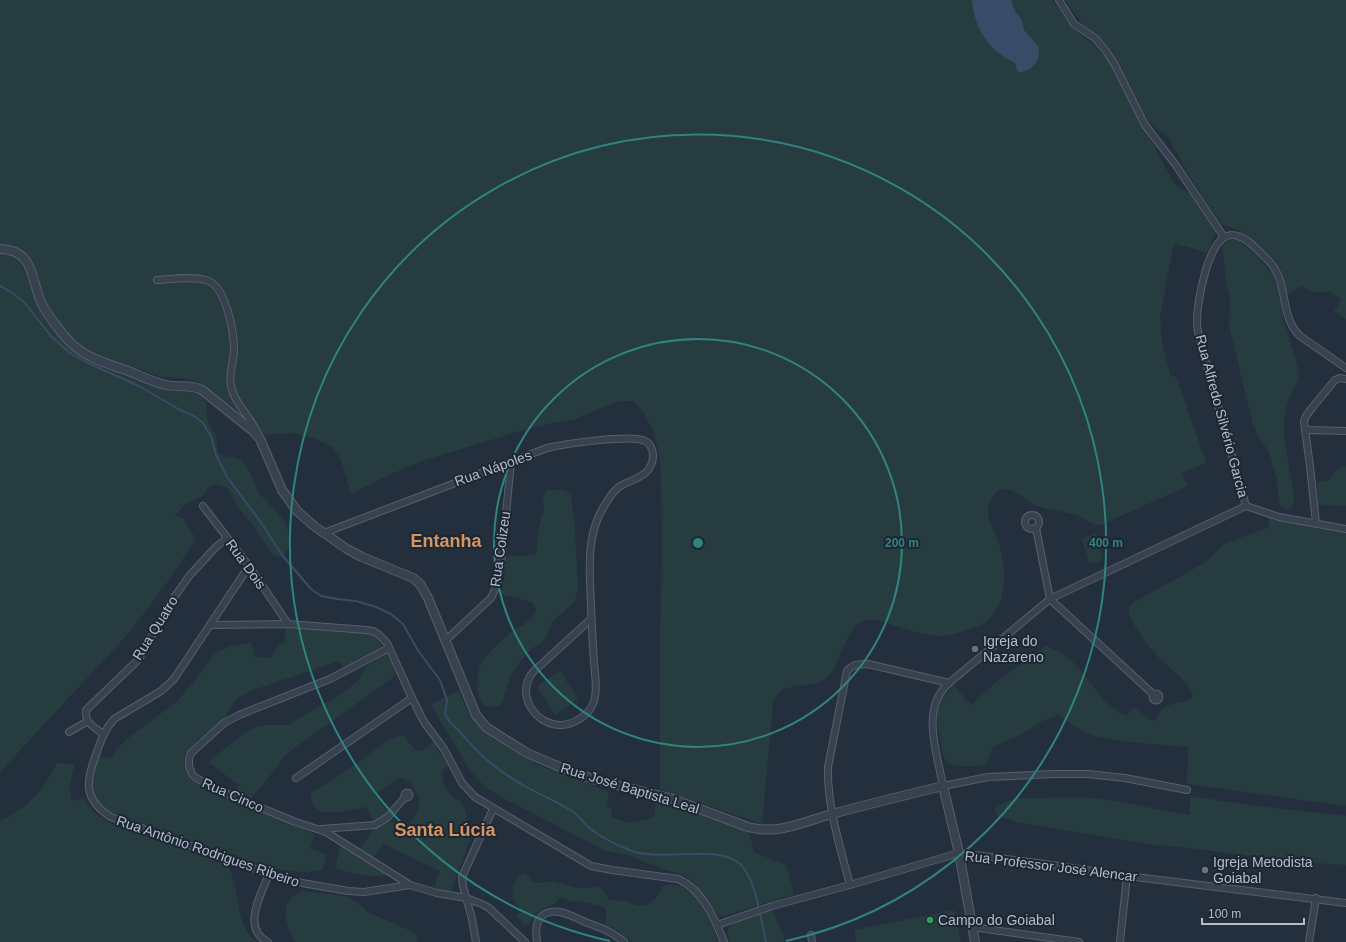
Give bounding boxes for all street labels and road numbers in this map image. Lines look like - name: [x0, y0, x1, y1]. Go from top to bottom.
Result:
- street label: Rua Alfredo Silvério Garcia: [1193, 333, 1252, 499]
- street label: Rua Nápoles: [452, 447, 534, 489]
- street label: Rua Colizeu: [487, 510, 513, 588]
- street label: Rua Dois: [223, 536, 269, 592]
- street label: Rua Quatro: [129, 593, 181, 663]
- street label: Rua José Baptista Leal: [559, 759, 701, 817]
- street label: Rua Cinco: [200, 774, 266, 816]
- street label: Rua Antônio Rodrigues Ribeiro: [115, 812, 302, 890]
- street label: Rua Professor José Alencar: [964, 847, 1138, 885]

